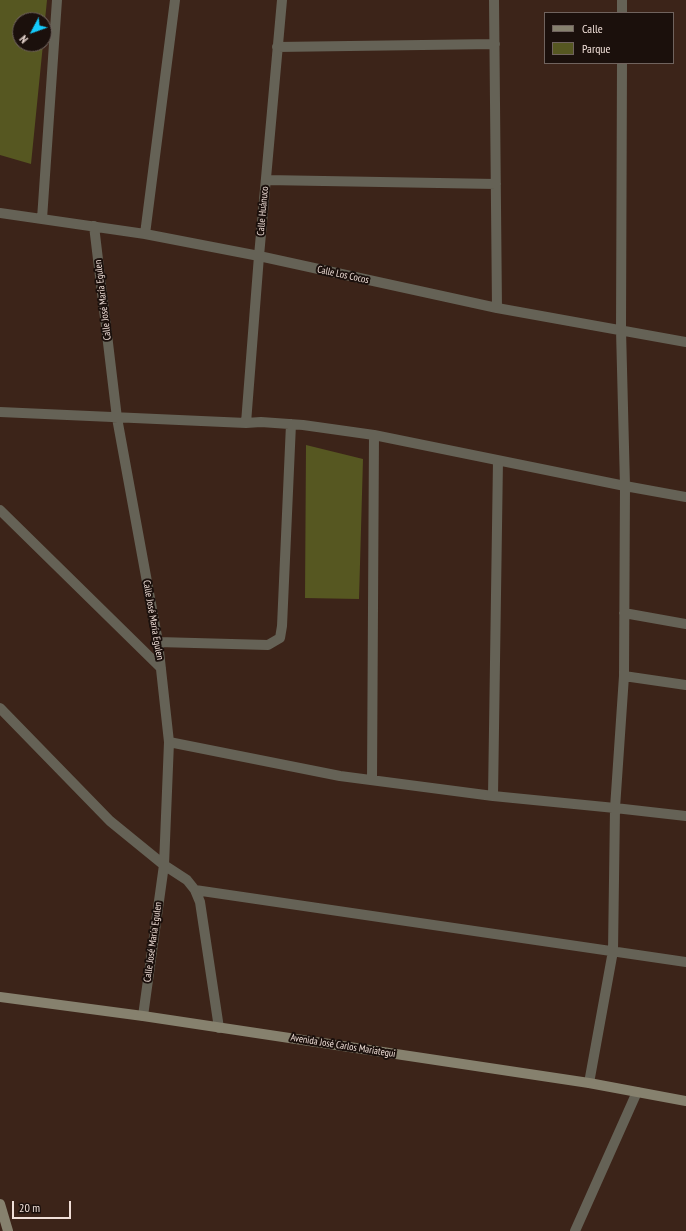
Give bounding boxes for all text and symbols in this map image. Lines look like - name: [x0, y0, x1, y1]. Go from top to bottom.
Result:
- north arrow: [12, 12, 52, 52]
- legend: [544, 12, 674, 64]
- text: Calle: [582, 21, 603, 36]
- text: N: [16, 32, 31, 46]
- text: Parque: [582, 41, 611, 56]
- street label: Calle Huánuco: [255, 186, 271, 236]
- street label: Calle José María Egulen: [92, 259, 114, 341]
- street label: Calle Los Cocos: [316, 264, 370, 286]
- street label: Calle José María Egulen: [140, 579, 166, 661]
- street label: Calle José María Egulen: [141, 901, 165, 983]
- street label: Avenida José Carlos Mariategui: [290, 1032, 396, 1060]
- scale bar: [14, 1193, 73, 1219]
- text: 20 m: [19, 1200, 40, 1215]

